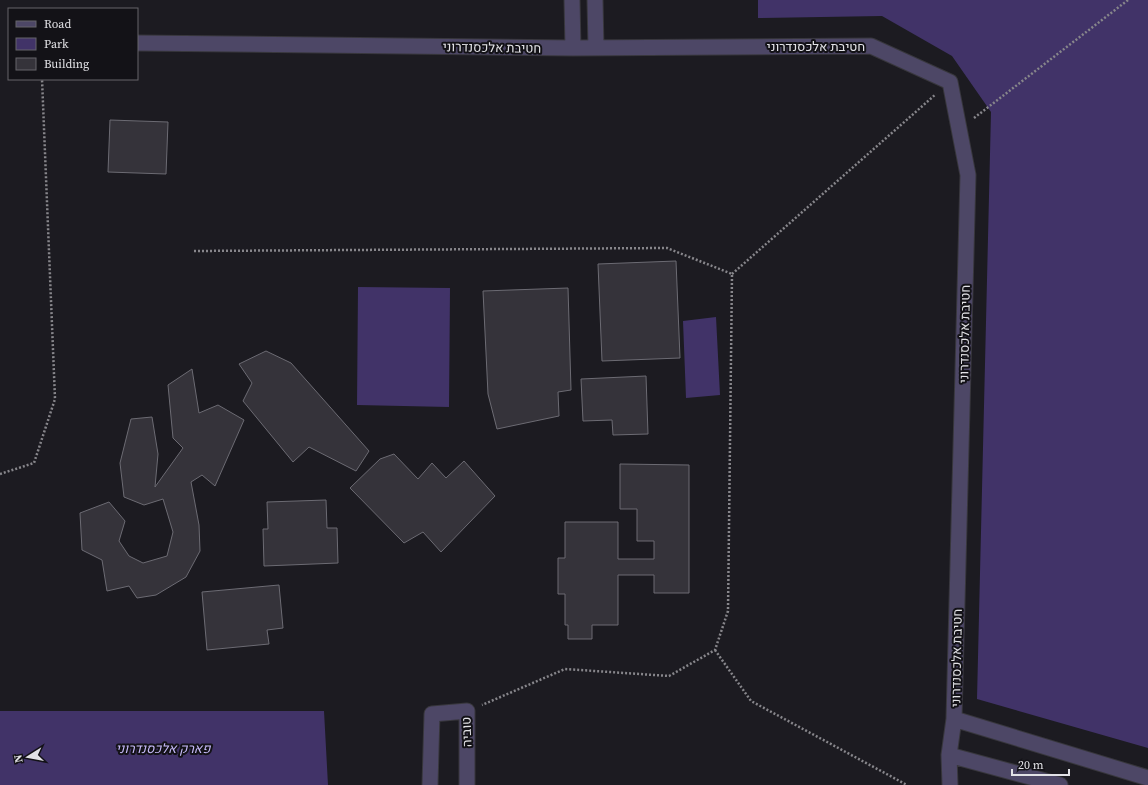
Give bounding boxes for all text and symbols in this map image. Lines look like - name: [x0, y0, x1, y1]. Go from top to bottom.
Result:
- legend: [8, 8, 138, 80]
- text: Road: [44, 16, 71, 32]
- text: Park: [44, 36, 69, 52]
- street label: חטיבת אלכסנדרוני: [443, 38, 541, 57]
- street label: חטיבת אלכסנדרוני: [767, 38, 865, 55]
- text: Building: [44, 56, 89, 72]
- street label: חטיבת אלכסנדרוני: [955, 285, 974, 383]
- street label: חטיבת אלכסנדרוני: [947, 609, 966, 707]
- street label: טוביה: [457, 717, 476, 747]
- north arrow: [8, 737, 48, 777]
- park label: פארק אלכסנדרוני: [116, 740, 211, 757]
- scale bar: [1012, 751, 1069, 777]
- text: N: [11, 753, 27, 764]
- text: 20 m: [1018, 757, 1044, 773]

